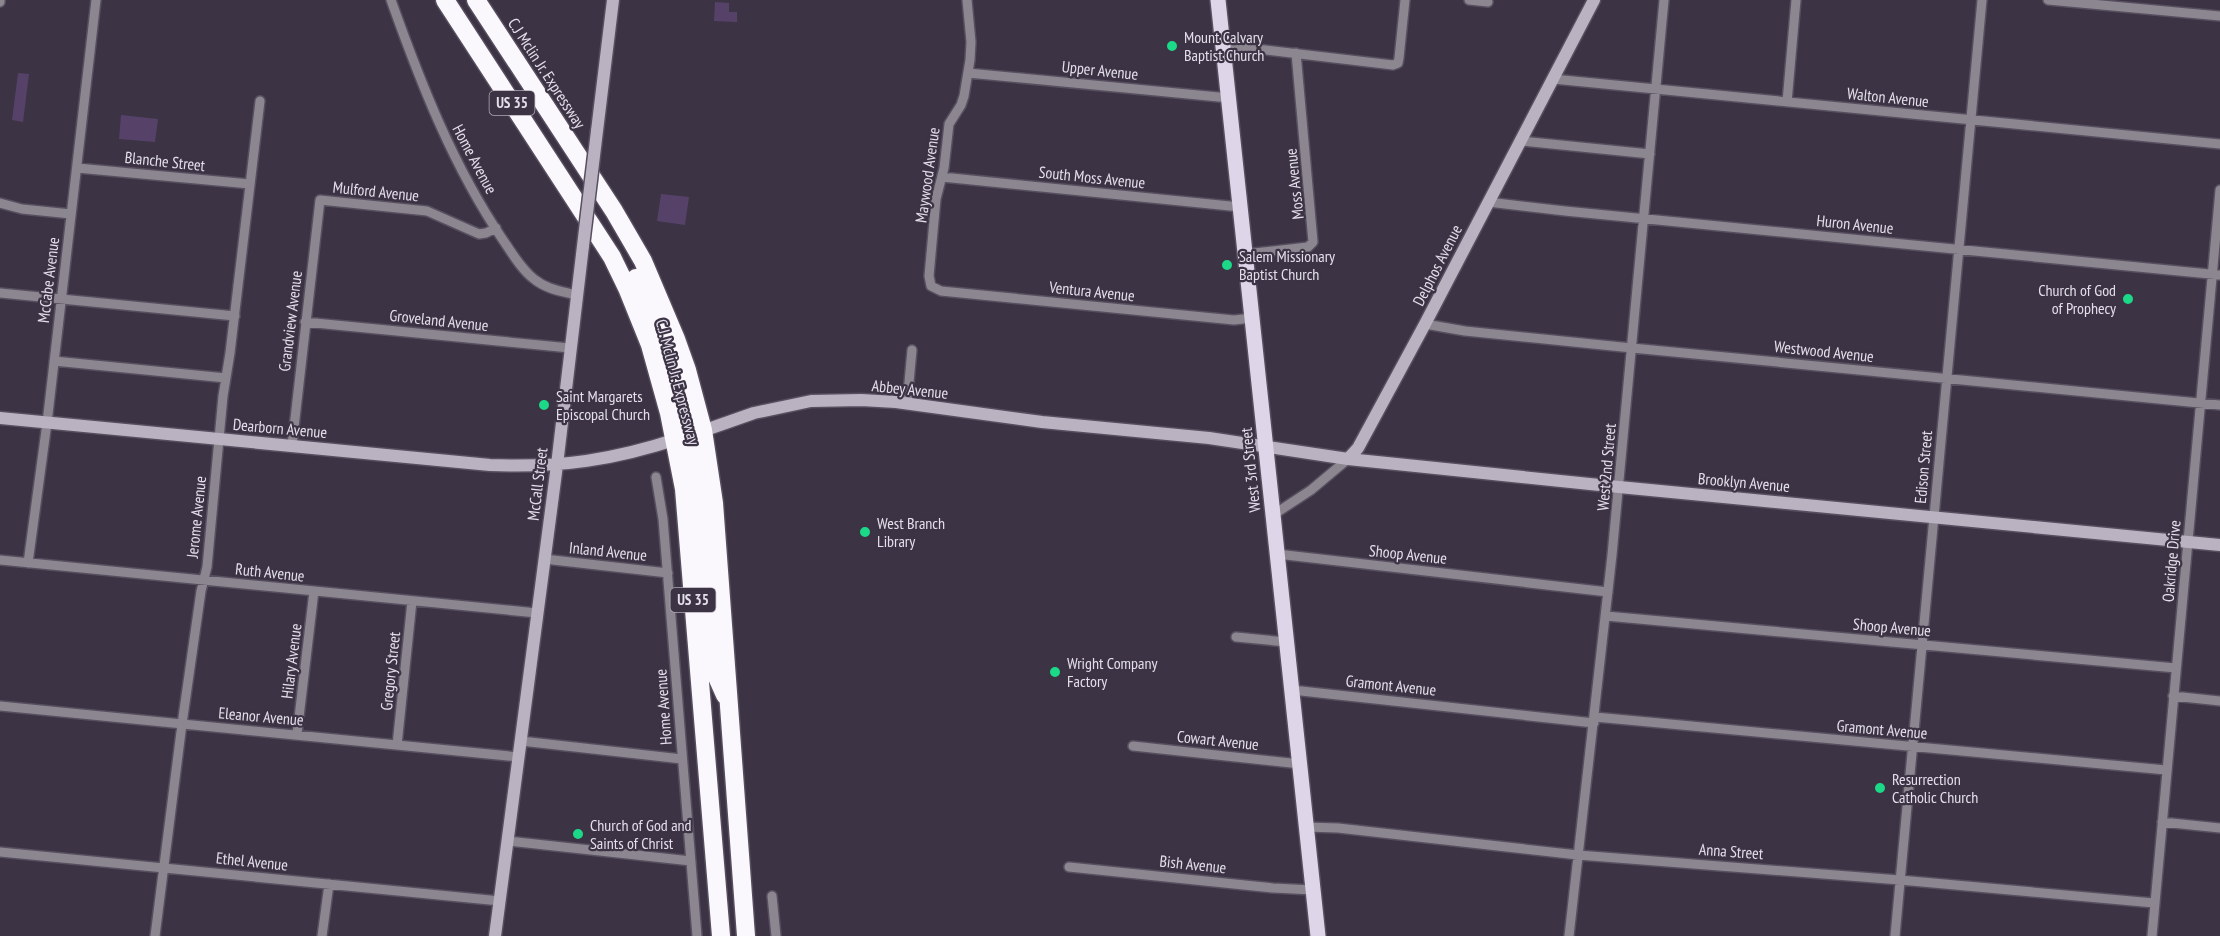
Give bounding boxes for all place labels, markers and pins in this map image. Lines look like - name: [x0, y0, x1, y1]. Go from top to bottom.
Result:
- place label: Mount Calvary Baptist Church: [1184, 27, 1264, 65]
- marker: Mount Calvary Baptist Church: [1165, 39, 1179, 53]
- place label: Salem Missionary Baptist Church: [1239, 246, 1335, 284]
- marker: Salem Missionary Baptist Church: [1220, 258, 1234, 272]
- place label: Church of God of Prophecy: [2038, 280, 2116, 318]
- marker: Church of God of Prophecy: [2121, 292, 2135, 306]
- place label: Saint Margarets Episcopal Church: [556, 386, 650, 424]
- marker: Saint Margarets Episcopal Church: [537, 398, 551, 412]
- place label: West Branch Library: [877, 513, 945, 551]
- marker: West Branch Library: [858, 525, 872, 539]
- place label: Wright Company Factory: [1067, 653, 1157, 691]
- marker: Wright Company Factory: [1048, 665, 1062, 679]
- place label: Resurrection Catholic Church: [1892, 769, 1978, 807]
- marker: Resurrection Catholic Church: [1873, 781, 1887, 795]
- place label: Church of God and Saints of Christ: [590, 815, 692, 853]
- marker: Church of God and Saints of Christ: [571, 827, 585, 841]

